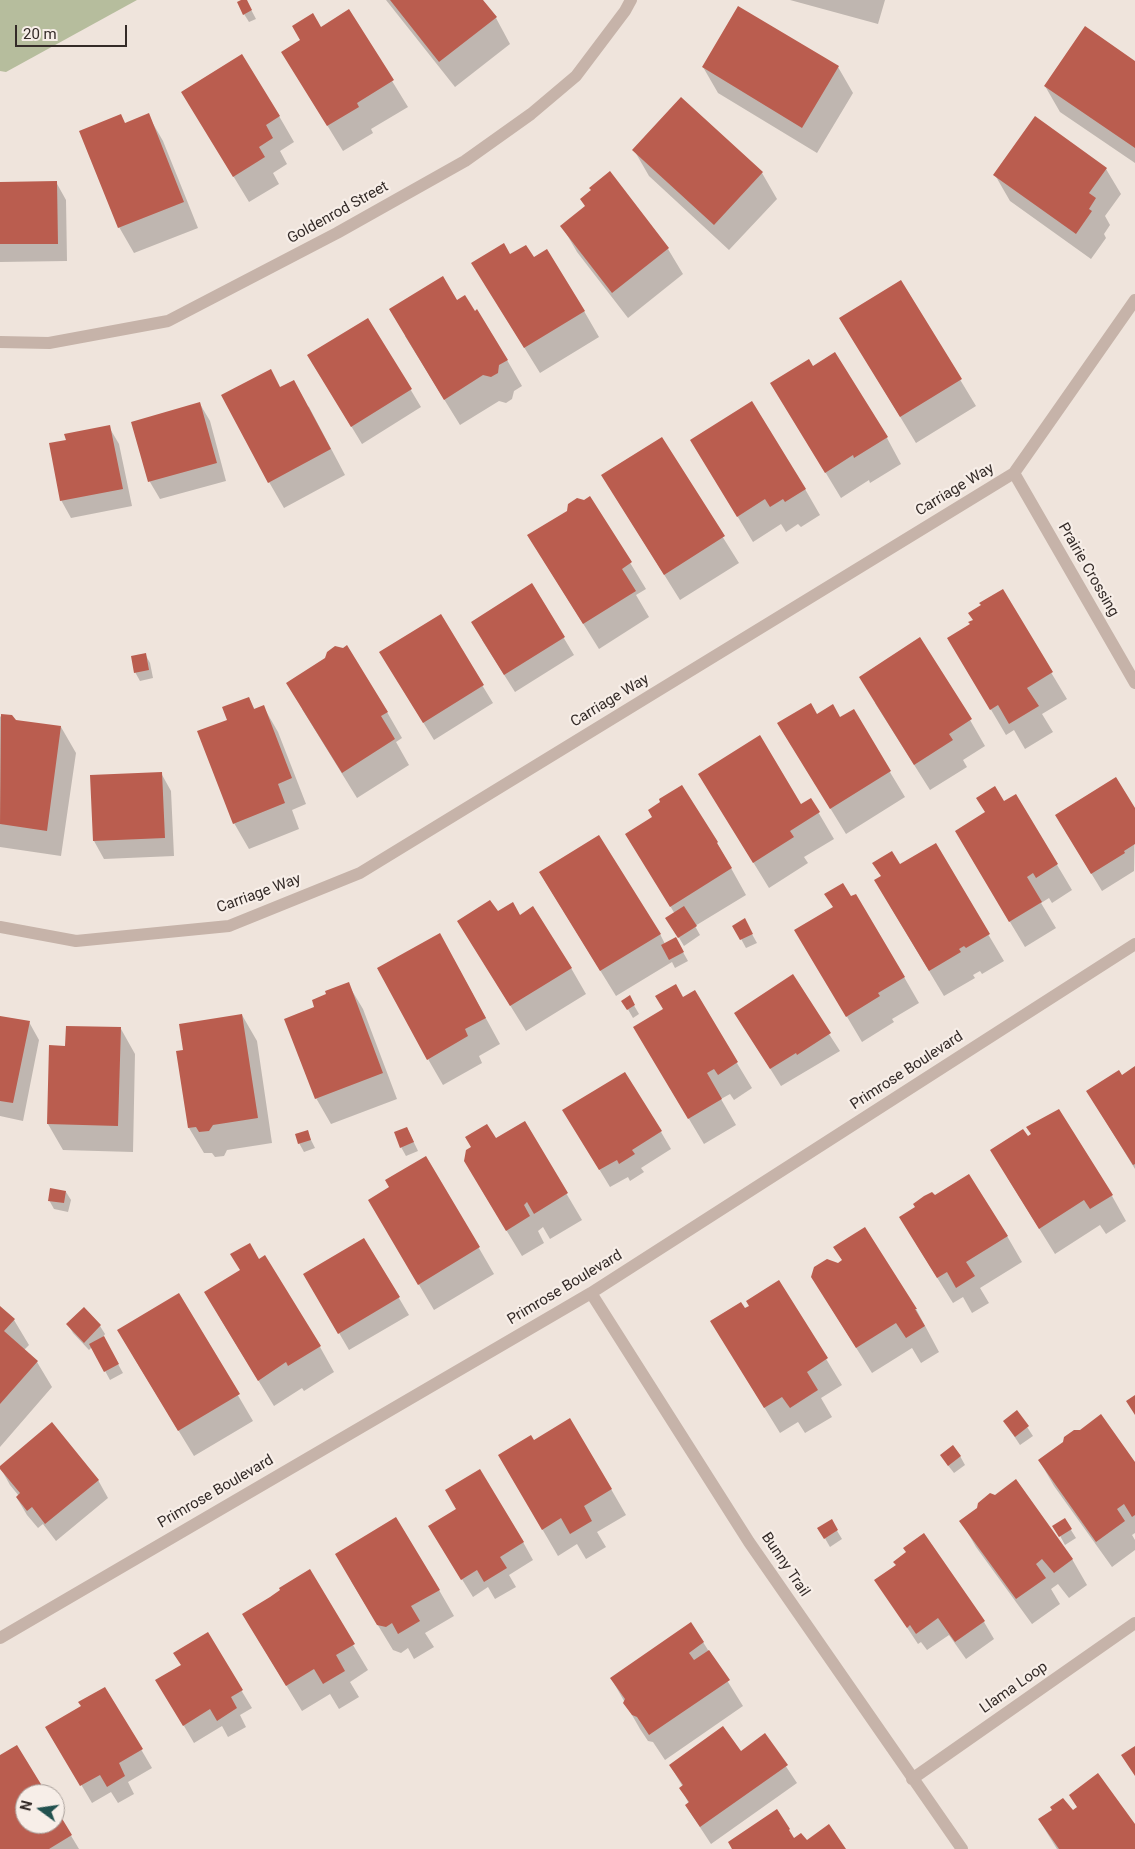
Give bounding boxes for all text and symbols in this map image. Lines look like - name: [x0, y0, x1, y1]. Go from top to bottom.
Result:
- scale bar: [18, 15, 130, 47]
- text: 20 m: [23, 25, 57, 43]
- street label: Goldenrod Street: [285, 178, 391, 248]
- street label: Carriage Way: [913, 460, 997, 520]
- street label: Prairie Crossing: [1054, 520, 1122, 620]
- street label: Carriage Way: [568, 671, 652, 731]
- street label: Carriage Way: [214, 870, 304, 918]
- street label: Primrose Boulevard: [847, 1028, 967, 1114]
- street label: Primrose Boulevard: [504, 1247, 626, 1329]
- street label: Primrose Boulevard: [155, 1452, 277, 1532]
- street label: Bunny Trail: [757, 1529, 813, 1601]
- street label: Llama Loop: [977, 1658, 1051, 1718]
- north arrow: [15, 1784, 65, 1834]
- text: N: [17, 1799, 35, 1812]

